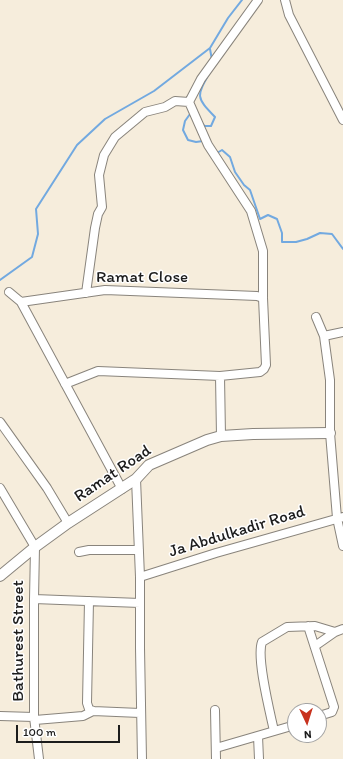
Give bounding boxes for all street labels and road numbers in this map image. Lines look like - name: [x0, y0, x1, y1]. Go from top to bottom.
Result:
- street label: Ramat Close: [96, 268, 188, 288]
- street label: Ramat Road: [71, 441, 155, 507]
- street label: Ja Abdulkadir Road: [166, 502, 308, 562]
- street label: Bathurest Street: [9, 580, 29, 702]

